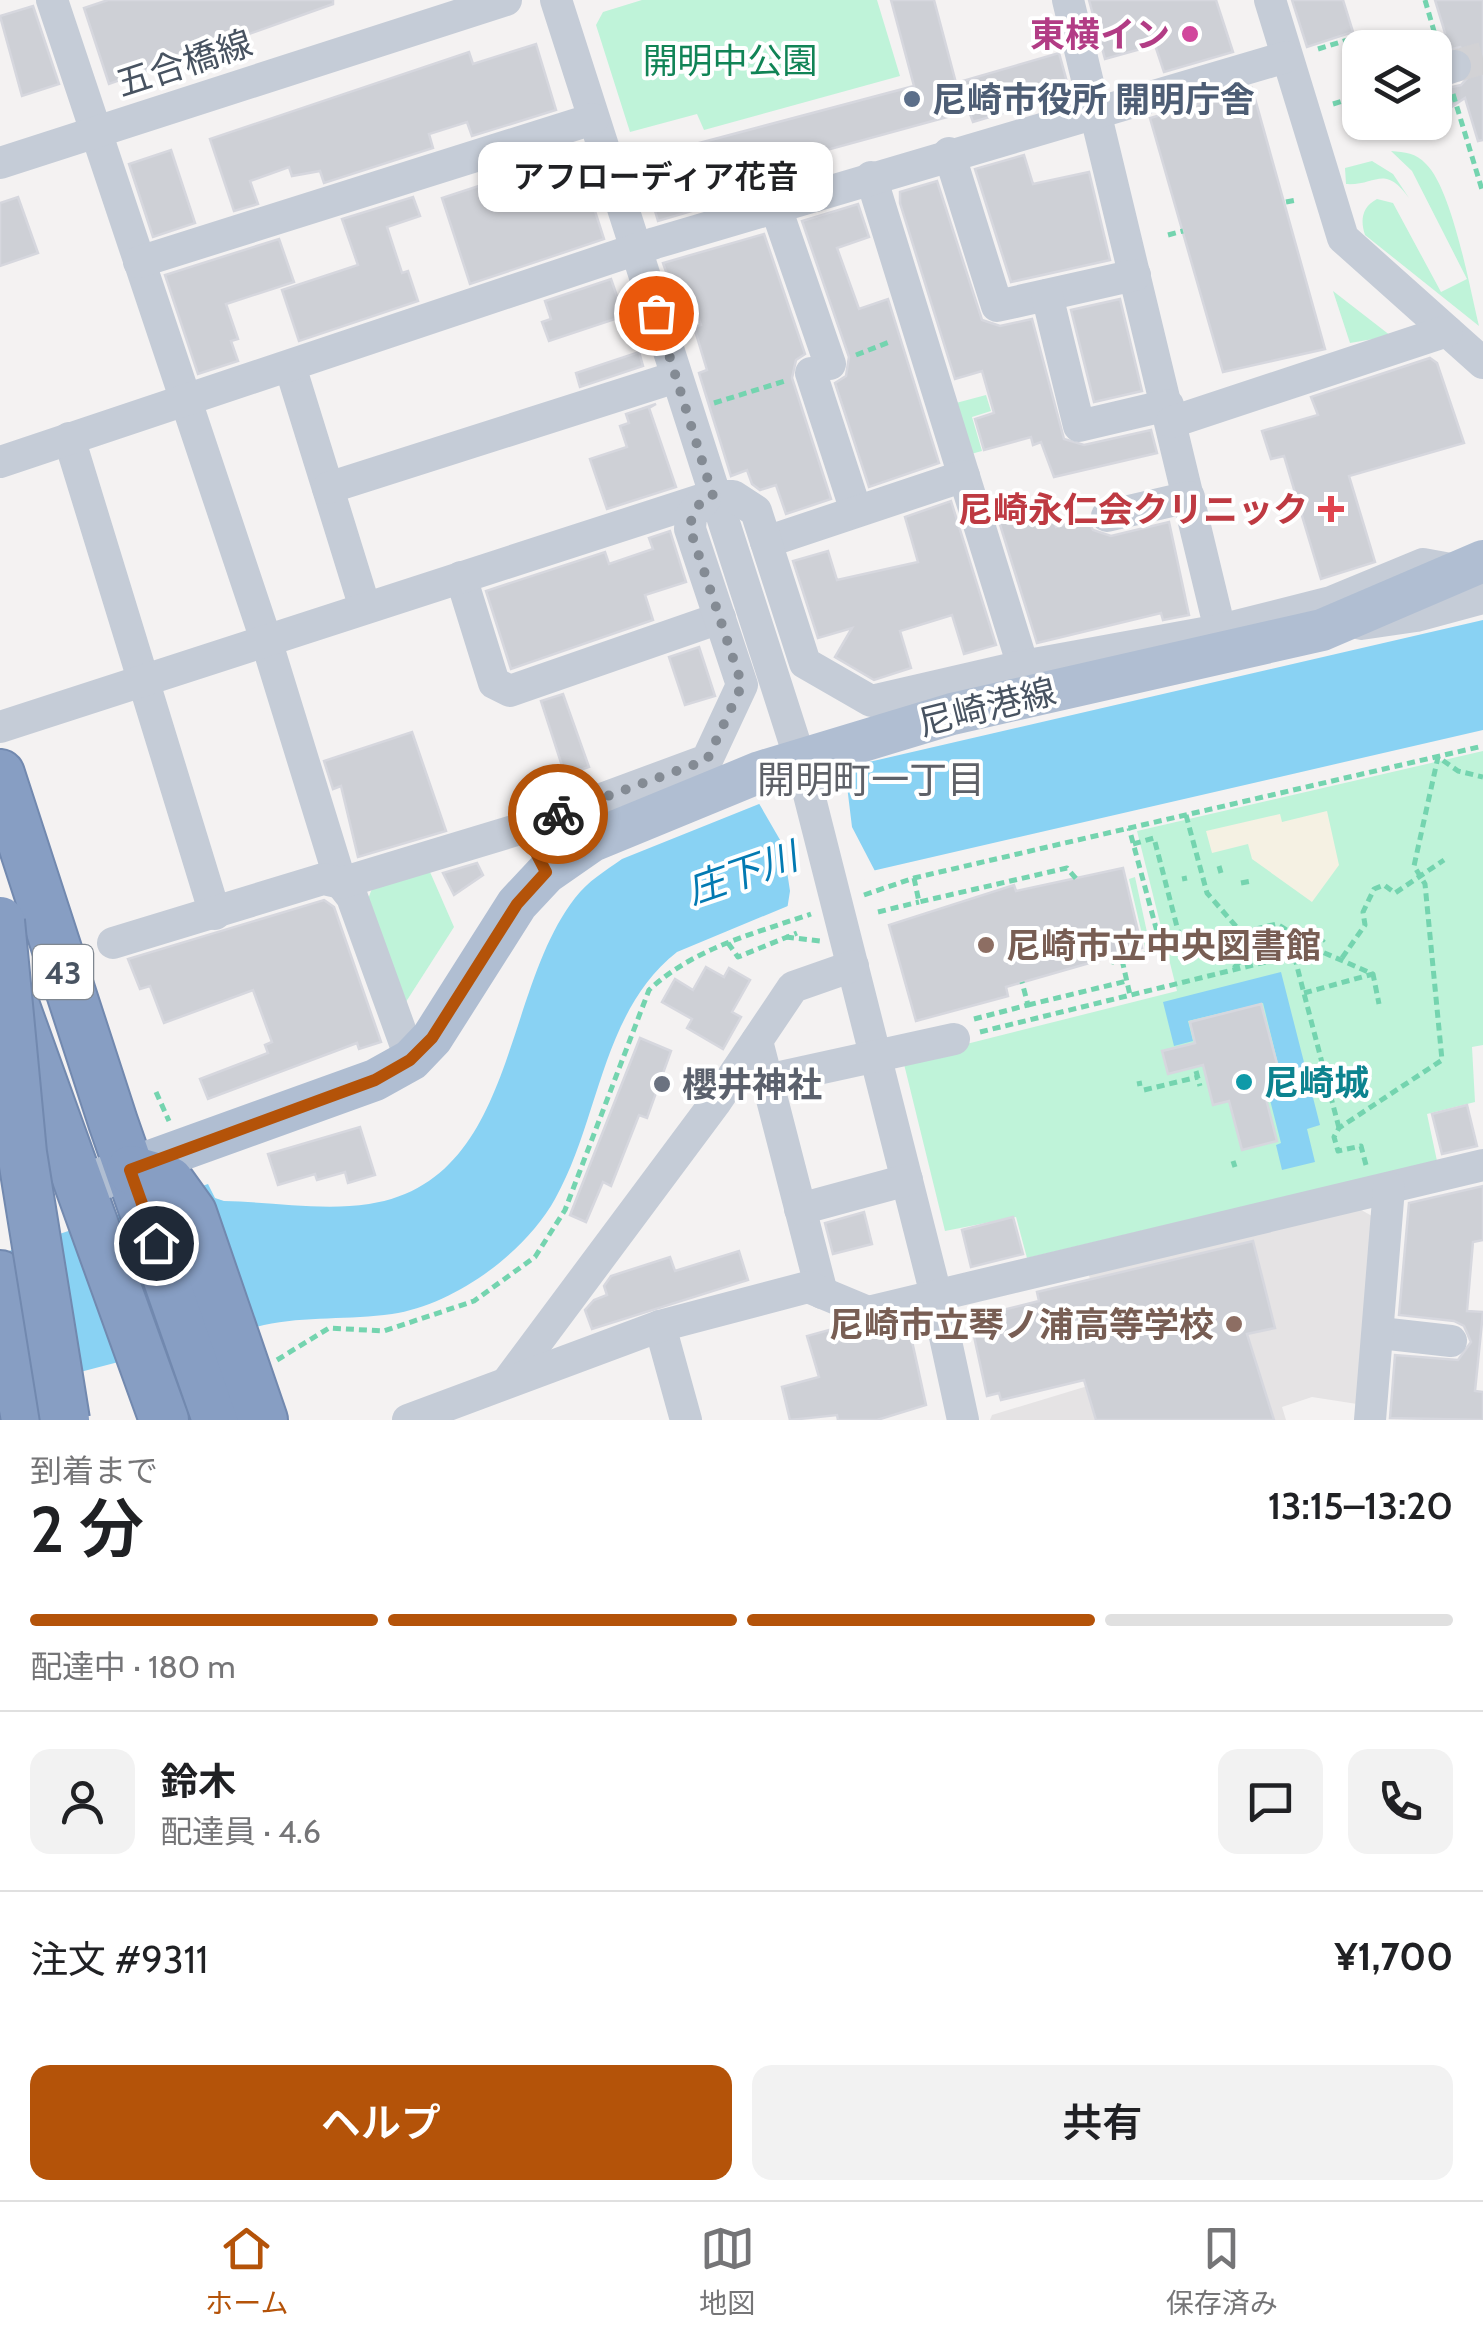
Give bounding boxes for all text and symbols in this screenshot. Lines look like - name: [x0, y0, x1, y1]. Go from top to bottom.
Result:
- place label: 東横イン: [1030, 13, 1170, 56]
- street label: 五合橋線: [111, 21, 257, 105]
- marker: 東横イン: [1179, 23, 1201, 45]
- map controls: [1342, 30, 1452, 140]
- button: layers: [1342, 30, 1452, 140]
- park label: 開明中公園: [642, 39, 818, 82]
- place label: 尼崎市役所 開明庁舎: [932, 78, 1255, 121]
- marker: 尼崎市役所 開明庁舎: [901, 88, 923, 110]
- callout: アフローディア花音: [478, 143, 834, 213]
- text: アフローディア花音: [513, 157, 798, 196]
- pin: [614, 271, 699, 356]
- icon: bag: [629, 286, 684, 341]
- place label: 尼崎永仁会クリニック: [958, 488, 1308, 531]
- marker: 尼崎永仁会クリニック: [1318, 496, 1344, 522]
- street label: 尼崎港線: [914, 669, 1060, 745]
- district label: 開明町一丁目: [757, 756, 985, 803]
- courier: [508, 764, 608, 864]
- icon: bike: [531, 787, 586, 842]
- water label: 庄下川: [680, 831, 807, 914]
- place label: 尼崎市立中央図書館: [1006, 924, 1321, 967]
- marker: 尼崎市立中央図書館: [975, 934, 997, 956]
- road number: 43: [33, 945, 93, 999]
- place label: 尼崎城: [1264, 1061, 1369, 1104]
- place label: 櫻井神社: [682, 1063, 822, 1106]
- marker: 尼崎城: [1233, 1071, 1255, 1093]
- marker: 櫻井神社: [651, 1073, 673, 1095]
- pin: [114, 1201, 199, 1286]
- icon: home: [129, 1216, 184, 1271]
- place label: 尼崎市立琴ノ浦高等学校: [829, 1303, 1214, 1346]
- marker: 尼崎市立琴ノ浦高等学校: [1223, 1313, 1245, 1335]
- text: 到着まで: [30, 1451, 158, 1490]
- text: 13:15–13:20: [1268, 1482, 1453, 1529]
- text: 2 分: [30, 1489, 144, 1568]
- text: 配達中 · 180 m: [30, 1647, 235, 1686]
- button: person: [30, 1749, 135, 1854]
- button: chat: [1218, 1749, 1323, 1854]
- button: phone: [1348, 1749, 1453, 1854]
- text: 鈴木: [160, 1758, 236, 1805]
- text: 配達員 · 4.6: [160, 1812, 321, 1851]
- text: ¥1,700: [1335, 1933, 1453, 1980]
- text: 注文 #9311: [30, 1936, 208, 1983]
- button: ヘルプ: [30, 2065, 732, 2180]
- button: 共有: [752, 2065, 1453, 2180]
- tab: ホーム: [205, 2221, 288, 2321]
- tab: 地図: [699, 2221, 755, 2321]
- tab: 保存済み: [1166, 2221, 1278, 2321]

